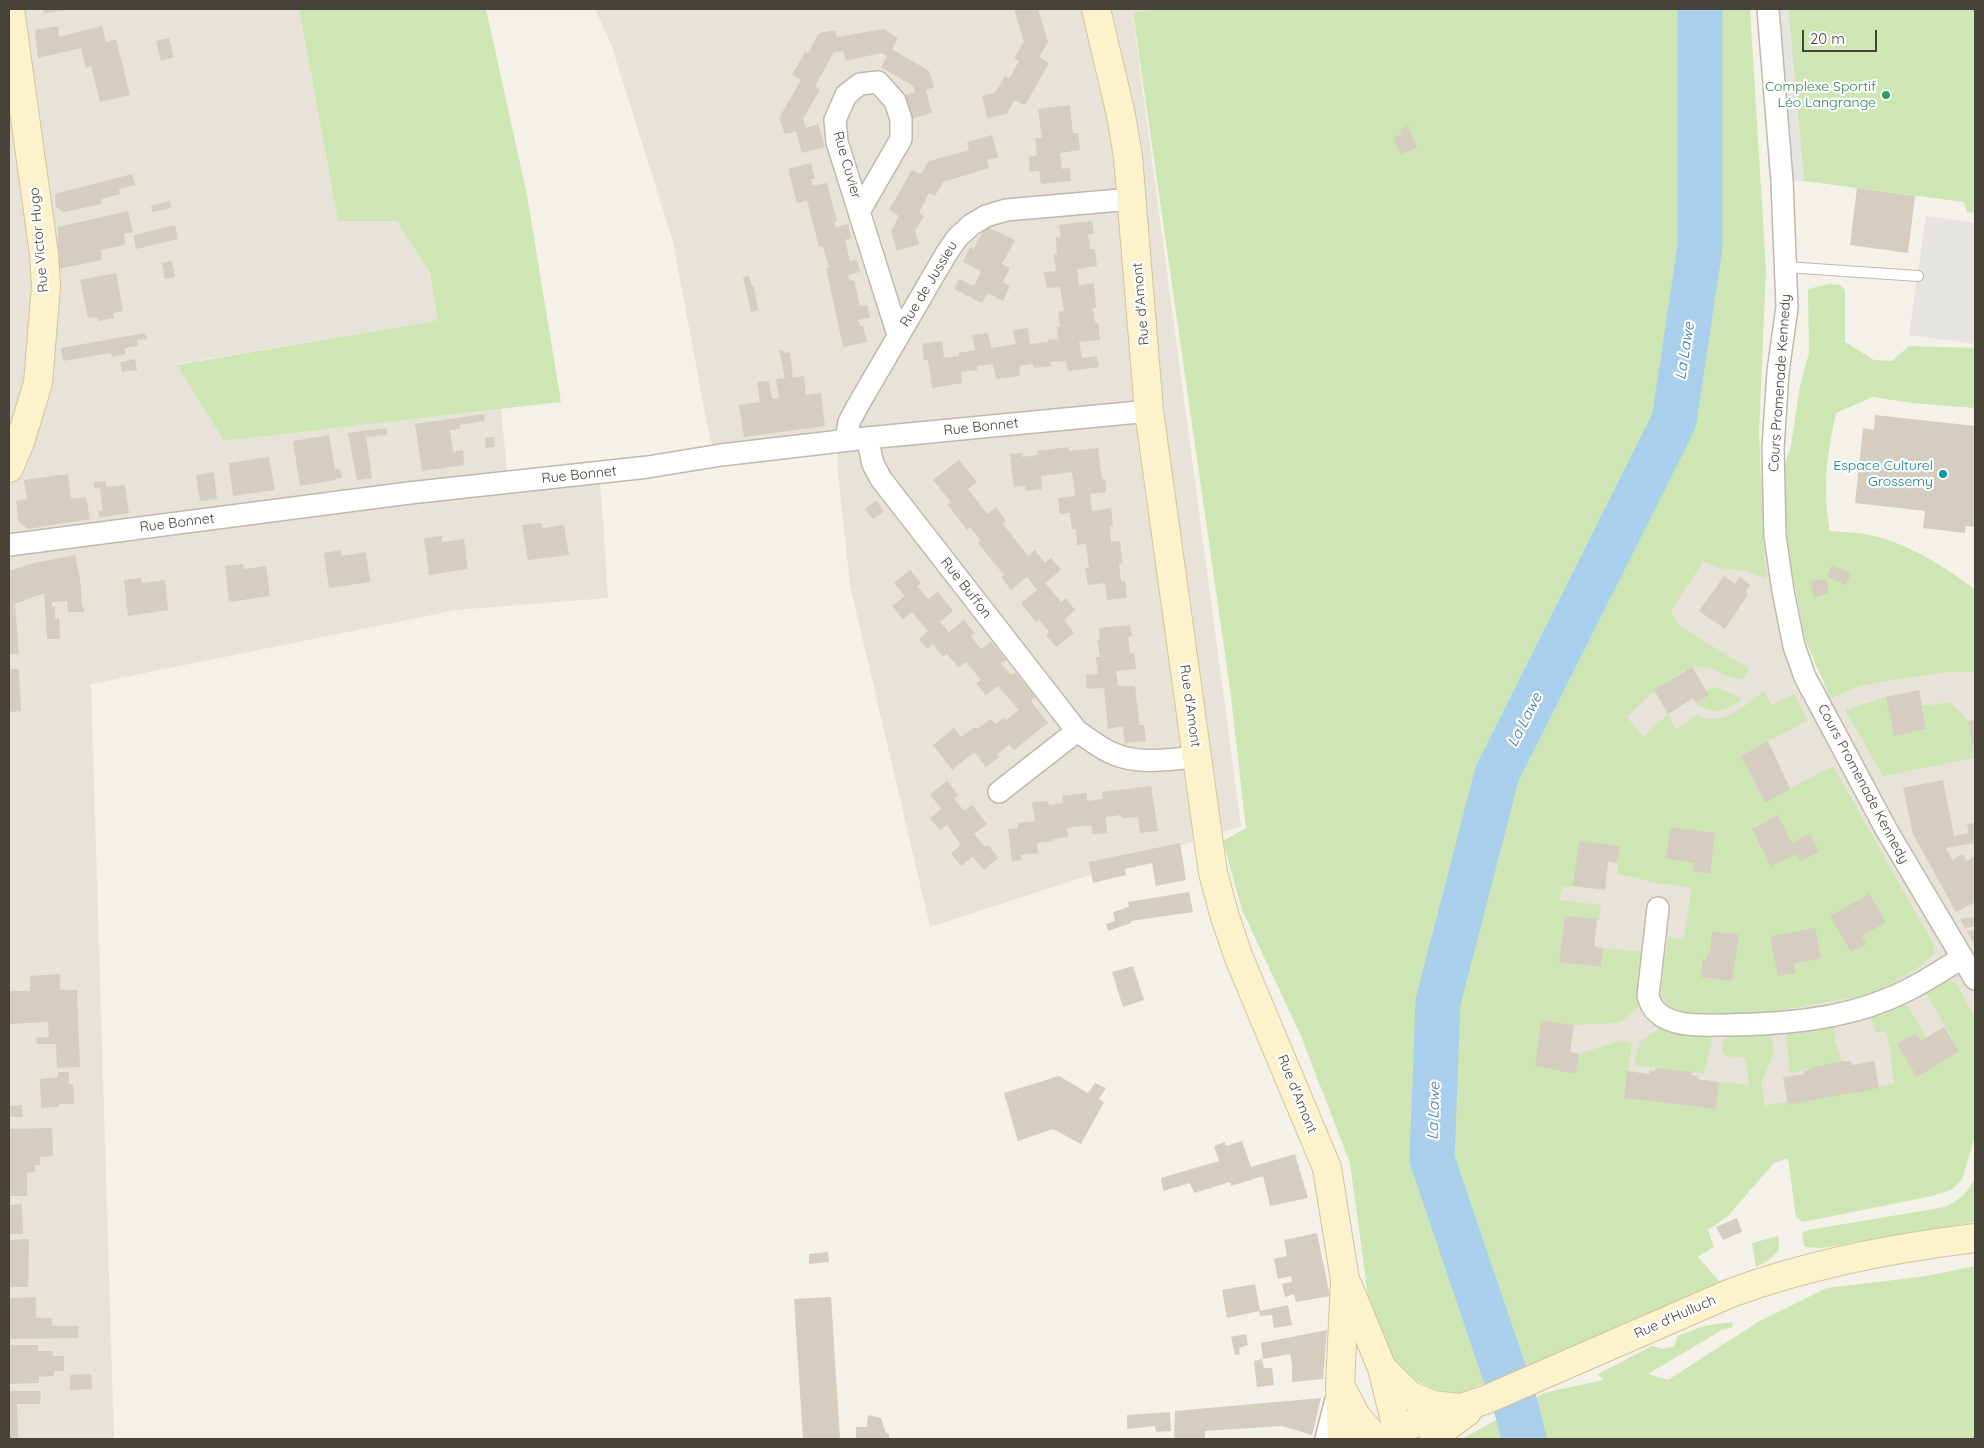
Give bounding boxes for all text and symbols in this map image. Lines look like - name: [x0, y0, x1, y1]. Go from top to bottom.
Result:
- scale bar: [1804, 20, 1879, 52]
- text: 20 m: [1810, 29, 1845, 48]
- place label: Complexe Sportif Léo Langrange: [1765, 79, 1876, 111]
- marker: Complexe Sportif Léo Langrange: [1880, 89, 1892, 101]
- street label: Rue Cuvier: [829, 129, 865, 201]
- street label: Rue Victor Hugo: [26, 187, 52, 293]
- street label: Rue de Jussieu: [897, 238, 961, 330]
- street label: Rue d'Amont: [1129, 262, 1153, 346]
- street label: Cours Promenade Kennedy: [1765, 293, 1795, 473]
- water label: La Lawe: [1672, 321, 1698, 381]
- street label: Rue Bonnet: [943, 415, 1019, 439]
- place label: Espace Culturel Grossemy: [1833, 458, 1933, 491]
- street label: Rue Bonnet: [541, 463, 617, 487]
- marker: Espace Culturel Grossemy: [1937, 468, 1949, 480]
- street label: Rue Bonnet: [139, 510, 215, 536]
- street label: Rue Buffon: [937, 554, 995, 622]
- street label: Rue d'Amont: [1176, 664, 1204, 748]
- water label: La Lawe: [1504, 690, 1546, 750]
- street label: Cours Promenade Kennedy: [1814, 701, 1912, 867]
- street label: Rue d'Amont: [1274, 1052, 1320, 1136]
- water label: La Lawe: [1424, 1082, 1444, 1140]
- street label: Rue d'Hulluch: [1632, 1291, 1718, 1343]

